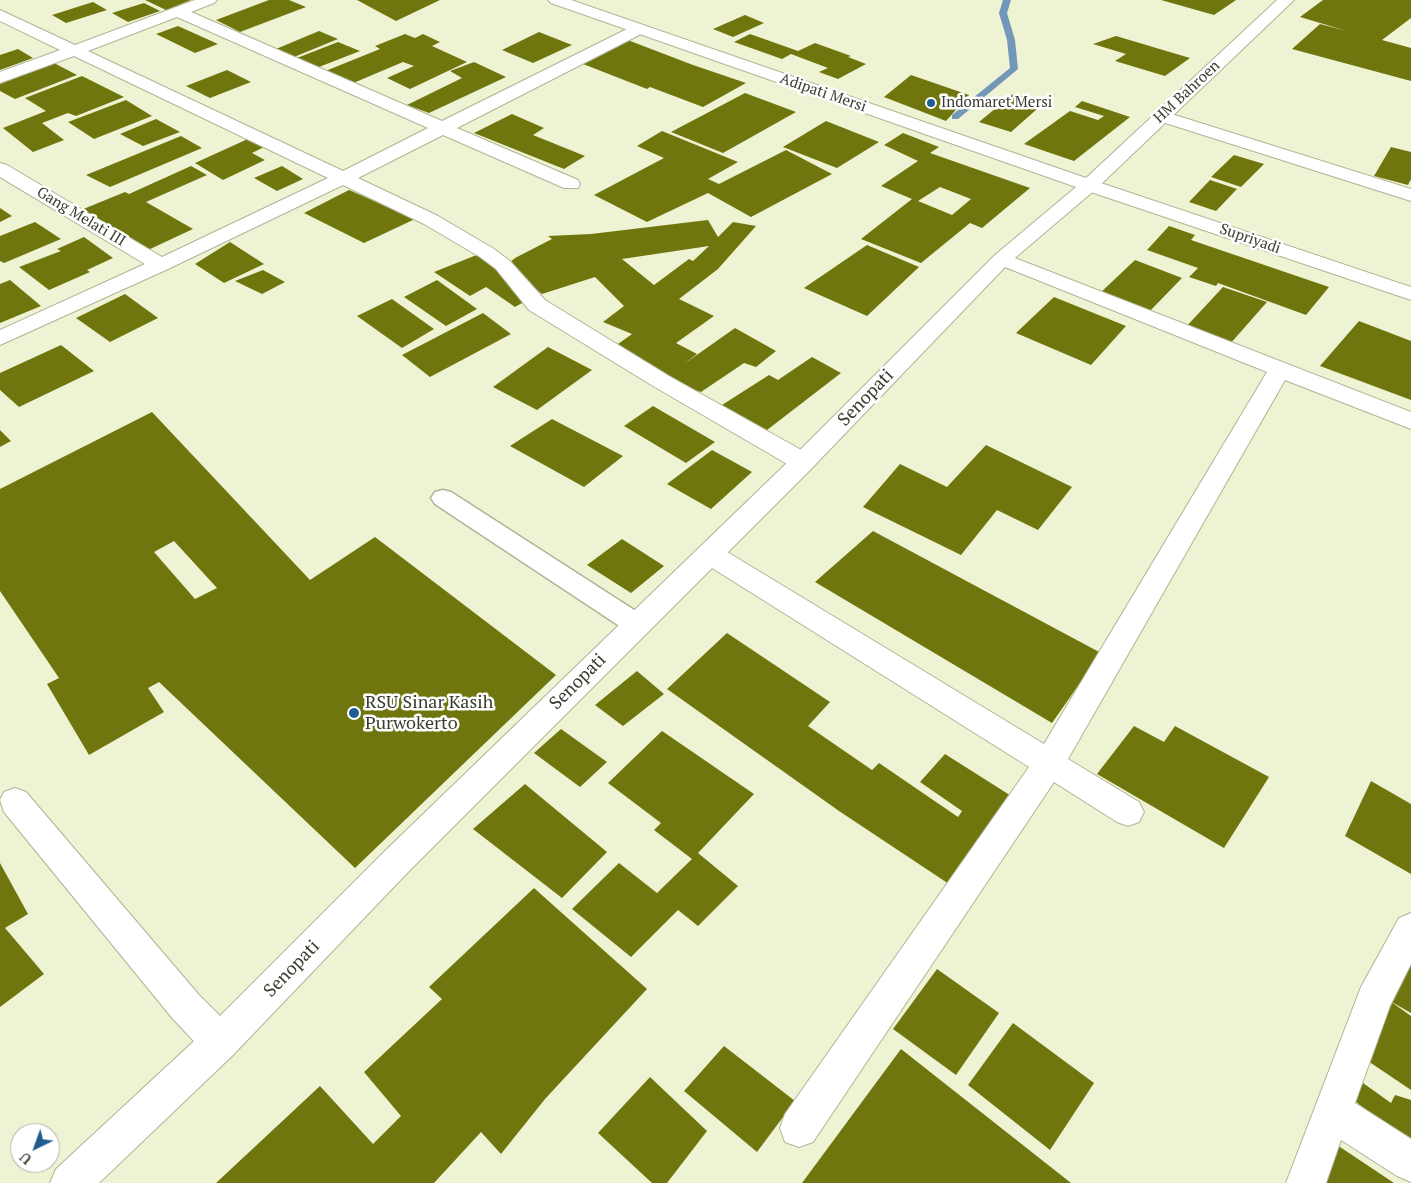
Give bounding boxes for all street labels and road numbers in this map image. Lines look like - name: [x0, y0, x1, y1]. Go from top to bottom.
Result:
- street label: HM Bahroen: [1150, 57, 1224, 127]
- street label: Adipati Mersi: [777, 70, 869, 116]
- street label: Gang Melati III: [33, 183, 129, 251]
- street label: Supriyadi: [1217, 220, 1283, 258]
- street label: Senopati: [834, 365, 898, 431]
- street label: Senopati: [545, 649, 611, 715]
- street label: Senopati: [260, 936, 324, 1002]

